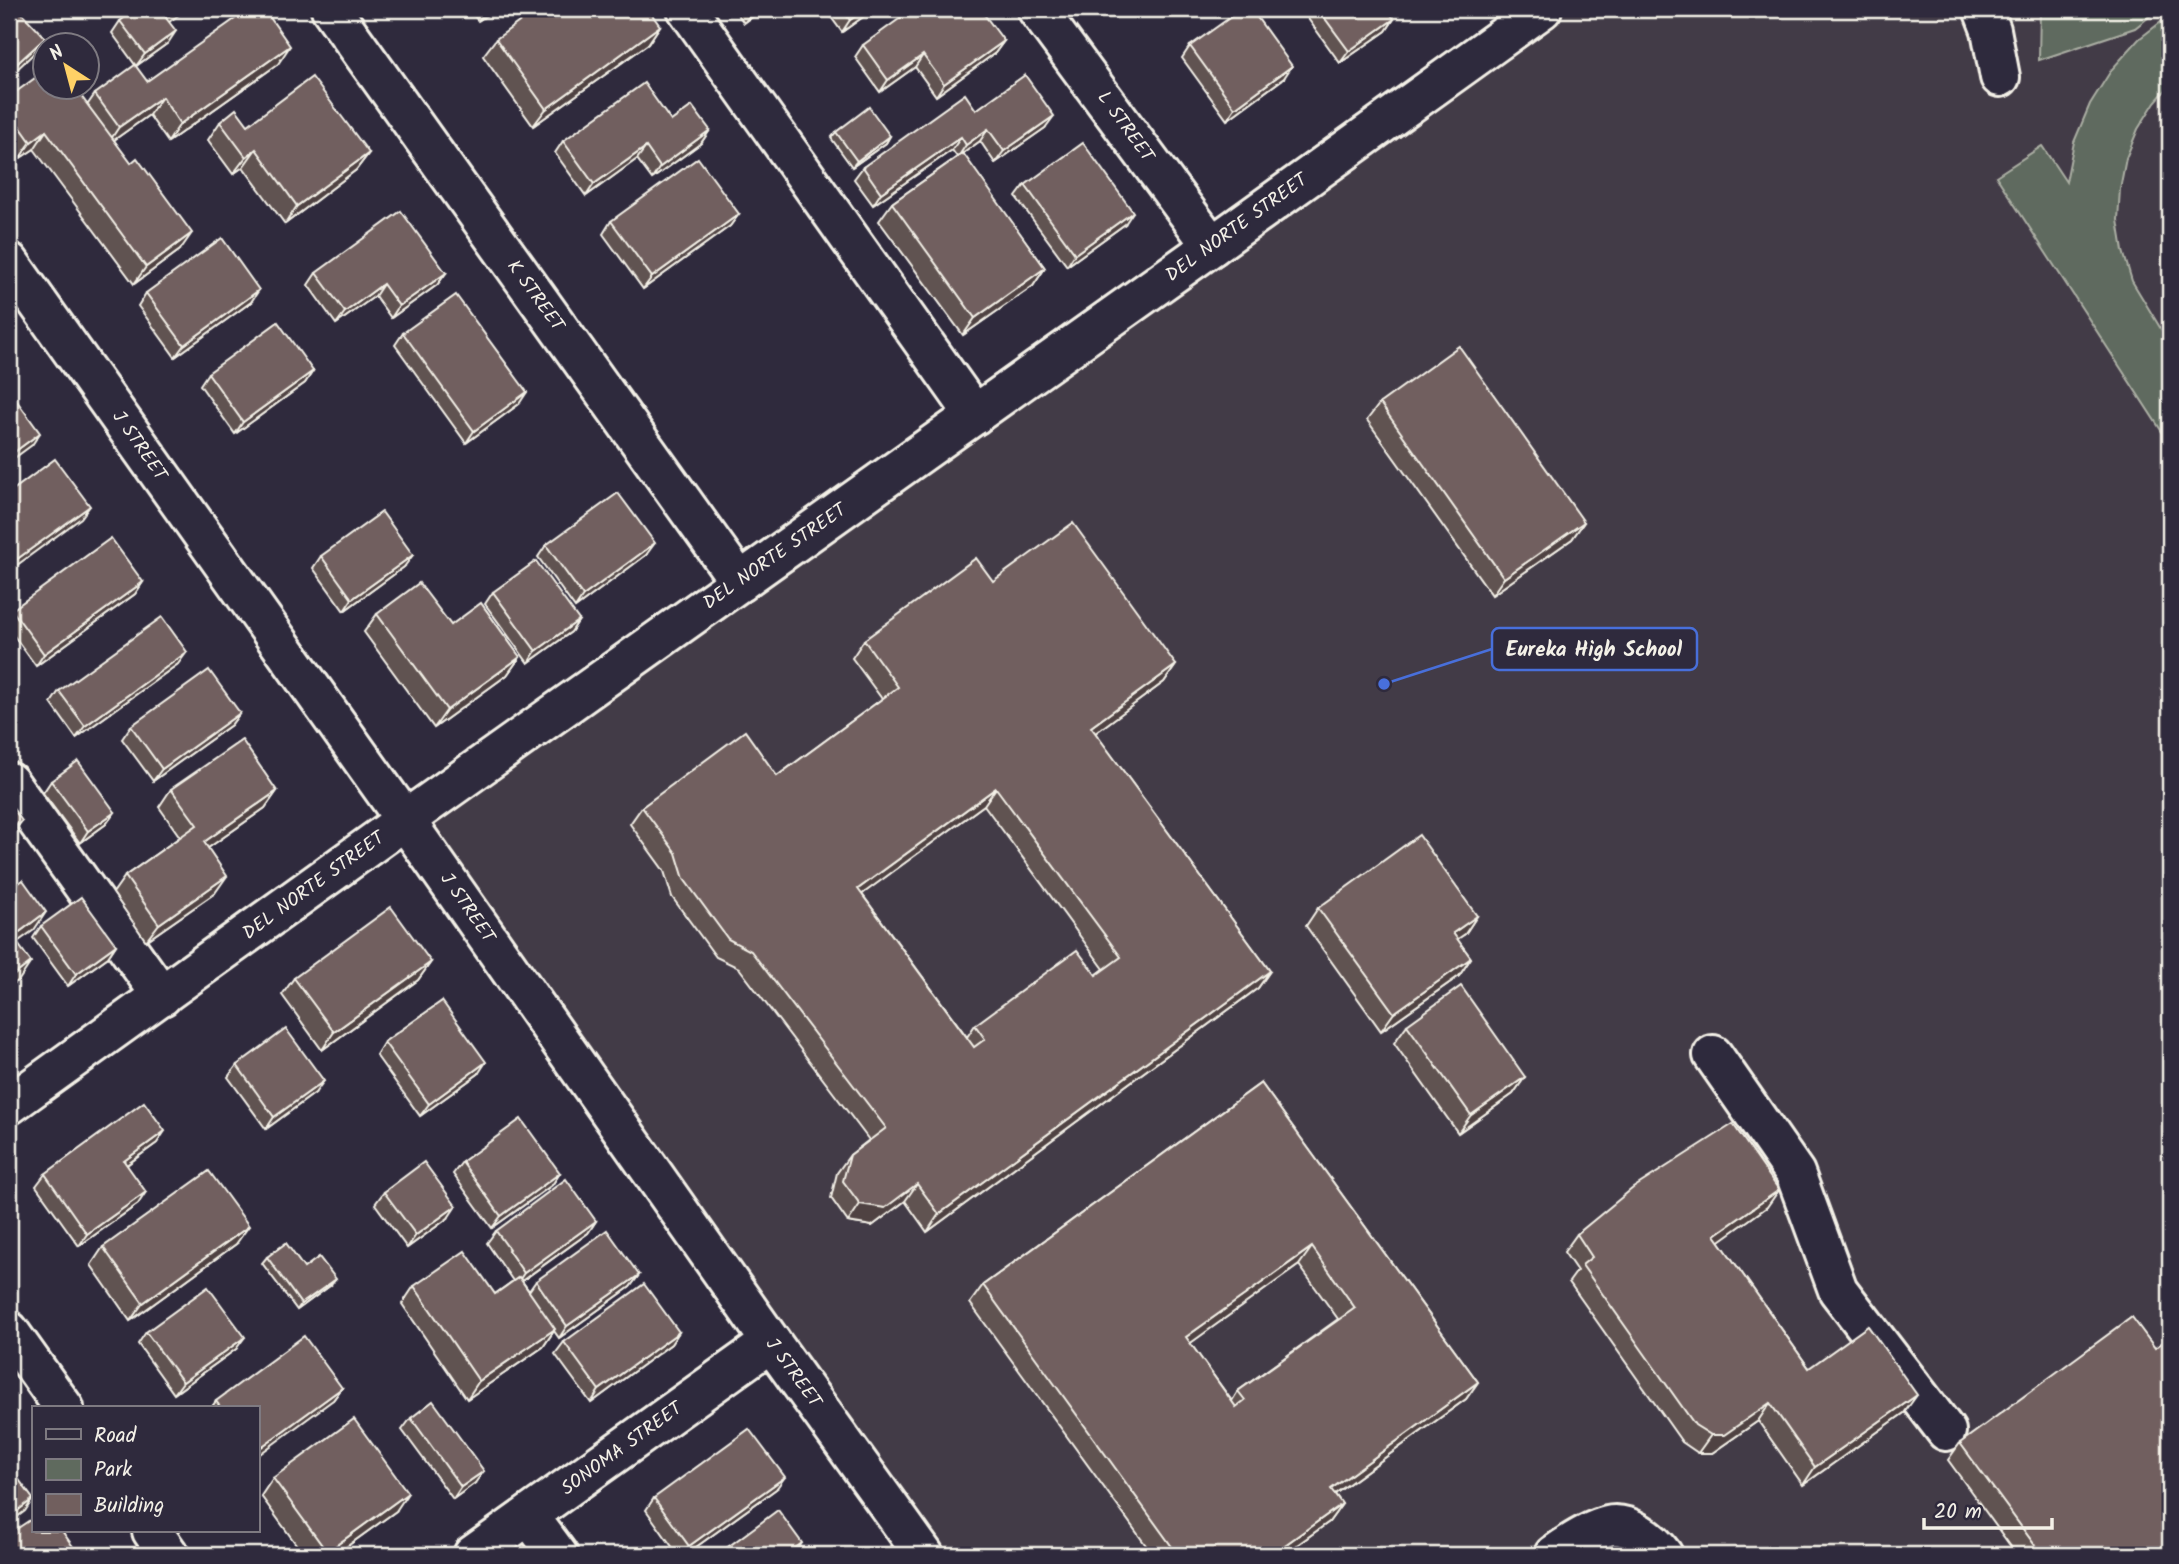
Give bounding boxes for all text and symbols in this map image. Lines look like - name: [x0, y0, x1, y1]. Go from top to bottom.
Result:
- north arrow: [32, 32, 102, 102]
- text: N: [44, 38, 71, 70]
- street label: L STREET: [1089, 85, 1162, 170]
- street label: DEL NORTE STREET: [1160, 165, 1316, 290]
- street label: K STREET: [499, 254, 572, 340]
- street label: J STREET: [104, 405, 175, 489]
- street label: DEL NORTE STREET: [697, 495, 855, 618]
- callout: Eureka High School: [1492, 628, 1697, 670]
- text: Eureka High School: [1506, 634, 1683, 667]
- street label: DEL NORTE STREET: [237, 823, 393, 948]
- street label: J STREET: [432, 867, 503, 951]
- street label: J STREET: [757, 1332, 830, 1416]
- street label: SONOMA STREET: [555, 1393, 691, 1504]
- legend: [32, 1406, 259, 1532]
- text: Road: [94, 1420, 137, 1453]
- text: Park: [94, 1454, 132, 1487]
- scale bar: [1924, 1487, 2051, 1531]
- text: Building: [94, 1490, 164, 1523]
- text: 20 m: [1934, 1496, 1982, 1529]

